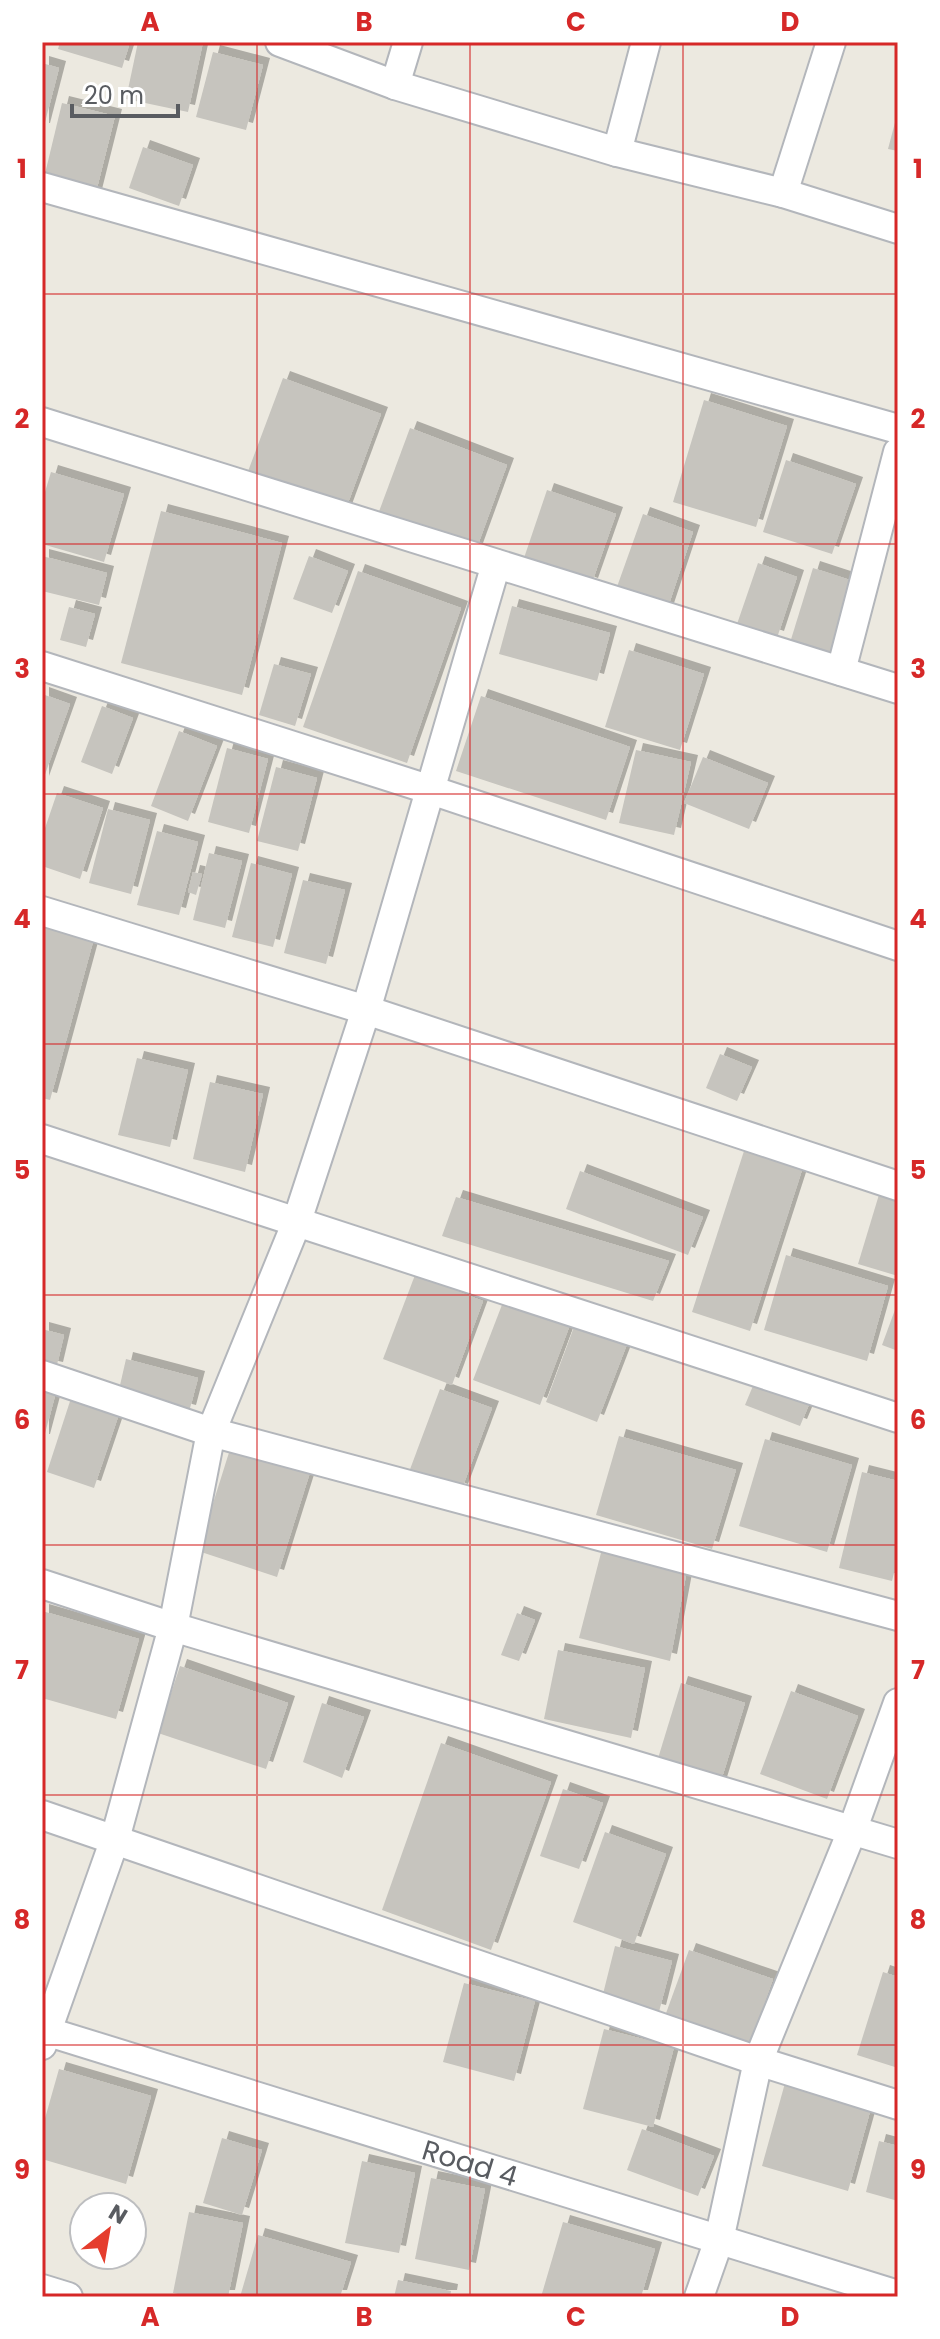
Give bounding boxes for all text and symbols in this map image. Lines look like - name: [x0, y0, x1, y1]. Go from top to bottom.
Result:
- text: A: [140, 4, 160, 40]
- text: B: [355, 4, 373, 40]
- text: C: [566, 4, 586, 40]
- text: D: [781, 4, 800, 40]
- scale bar: [72, 68, 178, 118]
- text: 20 m: [84, 79, 144, 112]
- text: 1: [17, 151, 27, 187]
- text: 1: [913, 151, 923, 187]
- text: 2: [15, 401, 30, 437]
- text: 2: [911, 401, 926, 437]
- text: 3: [14, 651, 30, 687]
- text: 3: [910, 651, 926, 687]
- text: 4: [13, 901, 31, 937]
- text: 4: [909, 901, 927, 937]
- text: 5: [14, 1152, 30, 1188]
- text: 5: [910, 1152, 926, 1188]
- text: 6: [14, 1402, 30, 1438]
- text: 6: [910, 1402, 926, 1438]
- text: 7: [15, 1652, 29, 1688]
- text: 7: [911, 1652, 925, 1688]
- text: 8: [14, 1902, 30, 1938]
- text: 8: [910, 1902, 926, 1938]
- street label: Road 4: [417, 2131, 522, 2196]
- text: 9: [14, 2152, 30, 2188]
- text: 9: [910, 2152, 926, 2188]
- north arrow: [68, 2191, 148, 2271]
- text: N: [103, 2197, 133, 2232]
- text: A: [140, 2299, 160, 2335]
- text: B: [355, 2299, 373, 2335]
- text: C: [566, 2299, 586, 2335]
- text: D: [781, 2299, 800, 2335]

